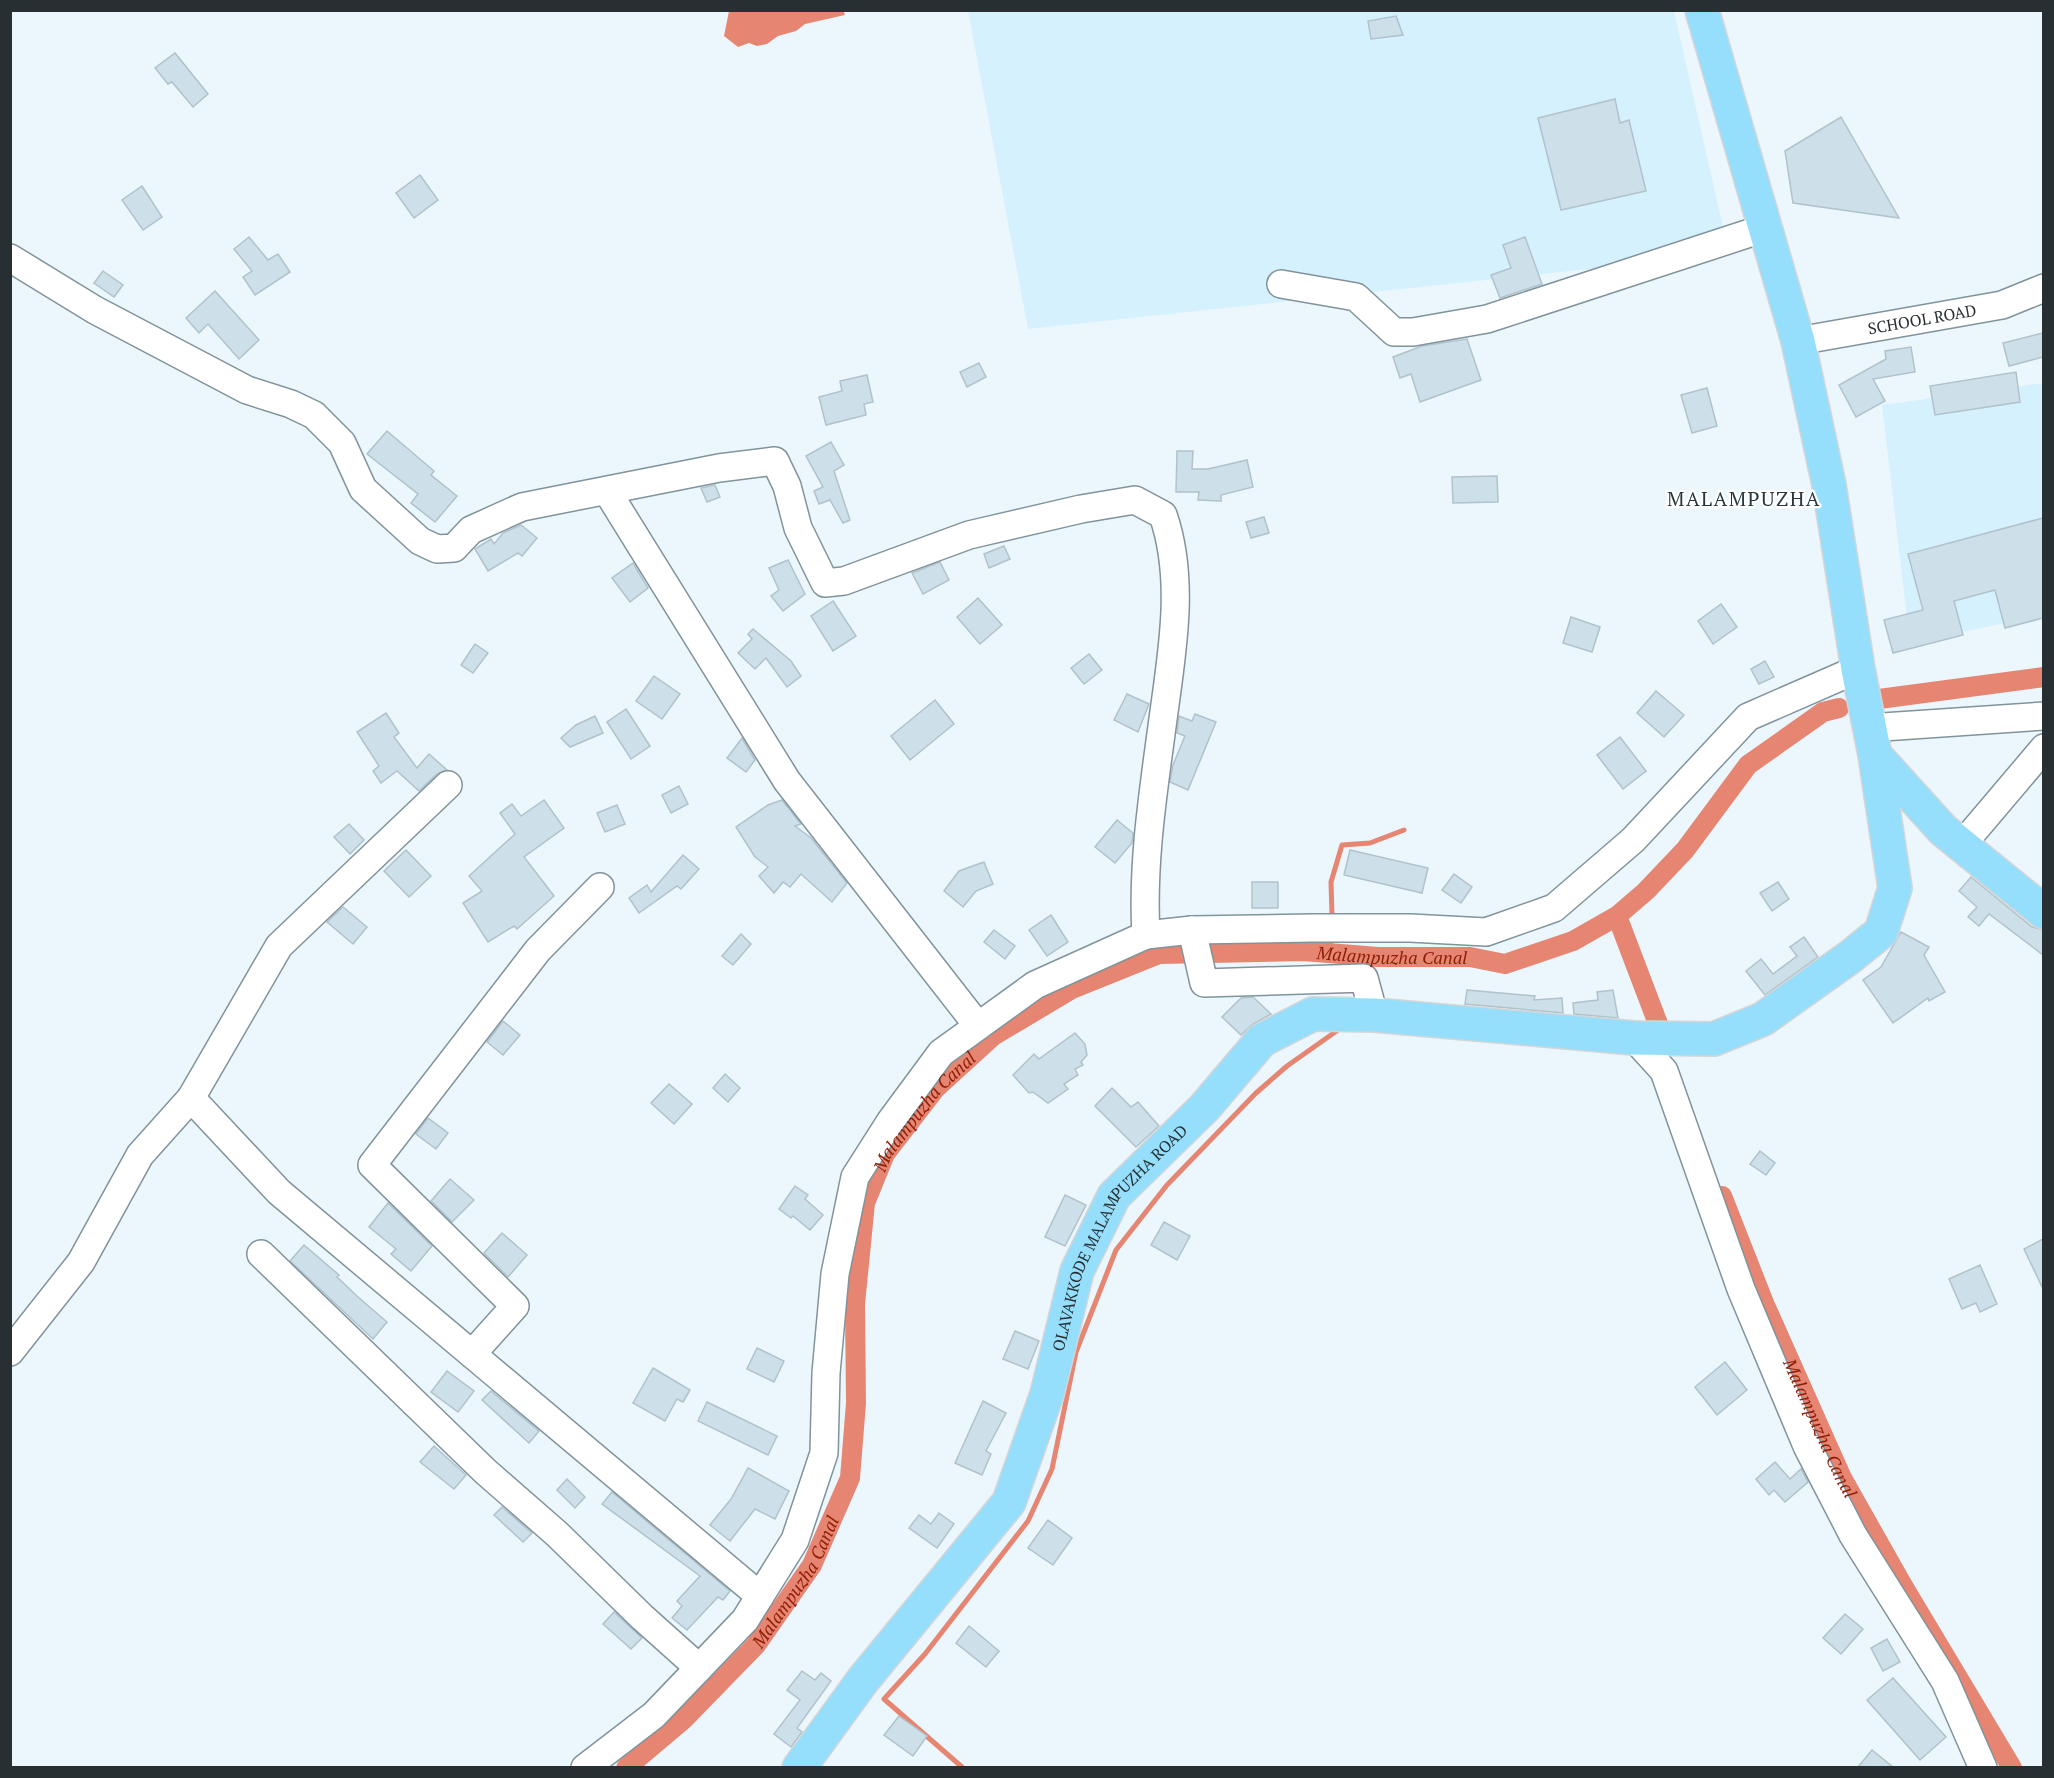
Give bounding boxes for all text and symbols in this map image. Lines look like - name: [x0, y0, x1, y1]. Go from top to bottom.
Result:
- street label: SCHOOL ROAD: [1866, 299, 1978, 339]
- district label: MALAMPUZHA: [1667, 485, 1821, 512]
- water label: Malampuzha Canal: [1315, 940, 1467, 969]
- water label: Malampuzha Canal: [867, 1046, 981, 1176]
- street label: OLAVAKKODE MALAMPUZHA ROAD: [1047, 1119, 1192, 1354]
- water label: Malampuzha Canal: [1778, 1354, 1863, 1502]
- water label: Malampuzha Canal: [745, 1512, 844, 1653]

